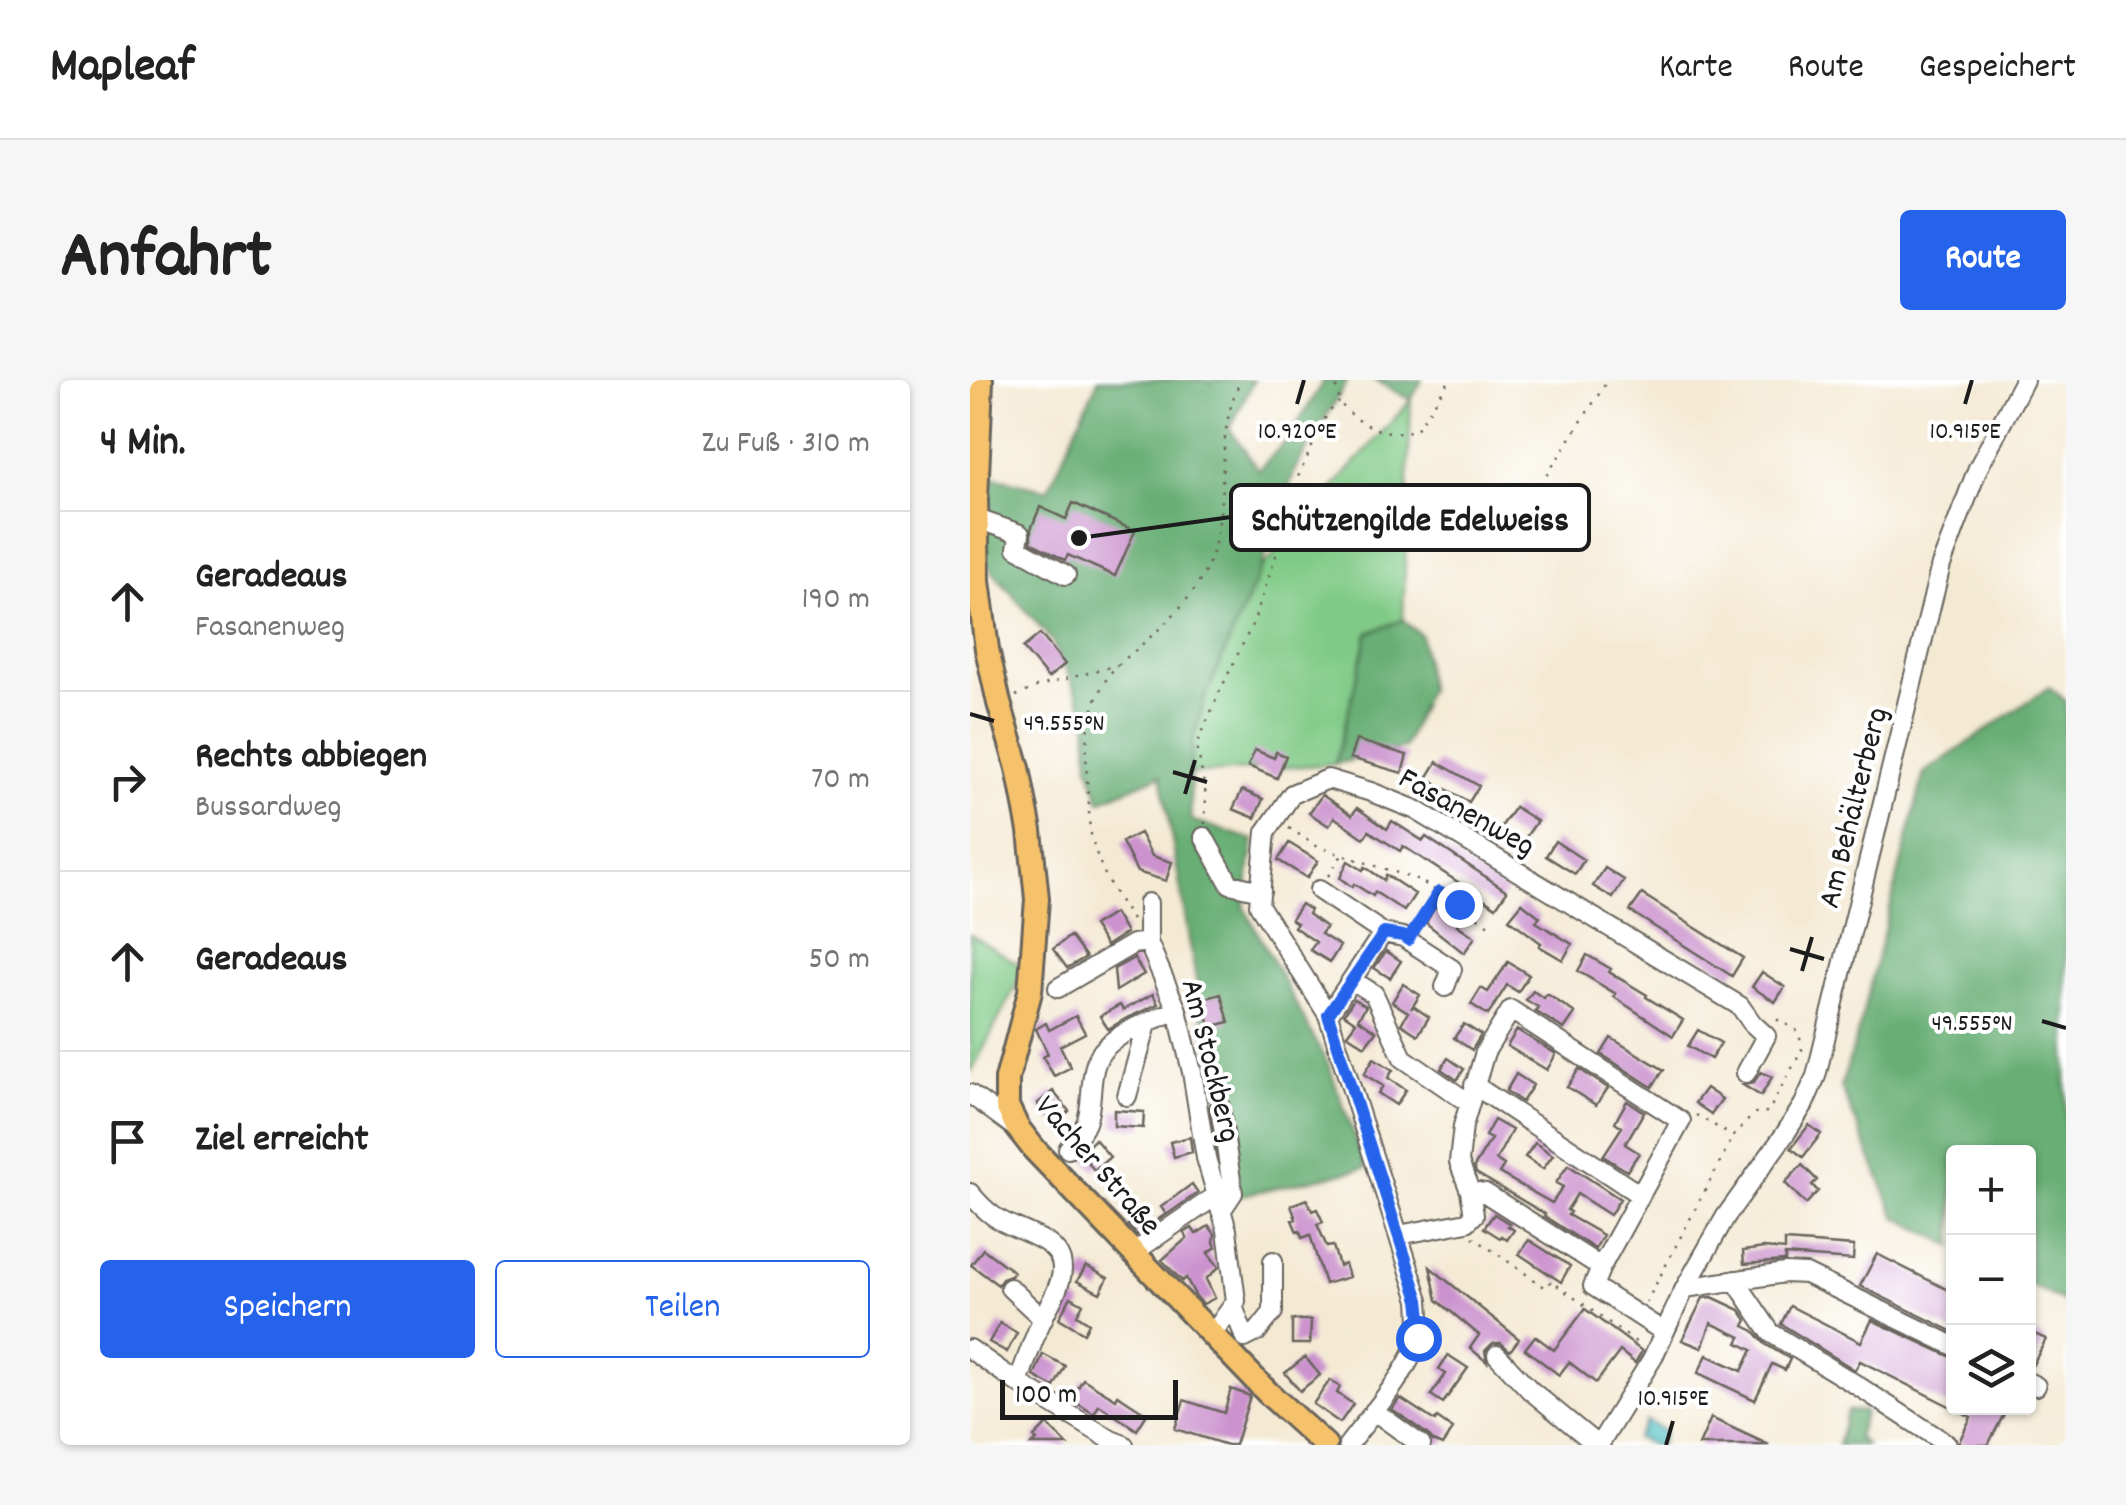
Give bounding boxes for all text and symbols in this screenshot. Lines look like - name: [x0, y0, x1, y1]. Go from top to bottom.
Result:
- text: Mapleaf: [50, 35, 195, 104]
- text: Karte: [1659, 44, 1733, 94]
- text: Route: [1788, 44, 1864, 94]
- text: Gespeichert: [1919, 44, 2076, 94]
- text: Anfahrt: [60, 210, 272, 310]
- button: Route: [1900, 210, 2066, 310]
- text: 4 Min.: [100, 415, 186, 475]
- text: 10.920°E: [1258, 415, 1337, 451]
- text: 10.915°E: [1929, 415, 2001, 451]
- text: Zu Fuß · 310 m: [702, 422, 870, 468]
- callout: Schützengilde Edelweiss: [1231, 485, 1589, 550]
- text: Schützengilde Edelweiss: [1251, 498, 1569, 548]
- text: Geradeaus: [195, 551, 348, 606]
- icon: ahead: [100, 574, 155, 629]
- text: 190 m: [802, 578, 870, 624]
- text: Fasanenweg: [195, 606, 345, 652]
- street label: Am Behälterberg: [1809, 703, 1903, 914]
- text: 49.555°N: [1023, 707, 1105, 743]
- text: Rechts abbiegen: [195, 731, 427, 786]
- icon: right: [100, 754, 155, 809]
- text: 70 m: [811, 758, 870, 804]
- street label: Fasanenweg: [1389, 758, 1542, 871]
- text: Bussardweg: [195, 786, 342, 832]
- route end: [1437, 882, 1483, 928]
- icon: ahead: [100, 934, 155, 989]
- text: Geradeaus: [195, 934, 348, 989]
- text: 50 m: [808, 938, 870, 984]
- street label: Am Stockberg: [1166, 975, 1251, 1148]
- text: 49.555°N: [1931, 1007, 2013, 1043]
- street label: Vacher Straße: [1022, 1087, 1170, 1248]
- icon: arrive: [100, 1114, 155, 1169]
- text: Ziel erreicht: [195, 1114, 368, 1169]
- map controls: [1946, 1145, 2036, 1415]
- button: +: [1946, 1145, 2036, 1235]
- button: −: [1946, 1235, 2036, 1325]
- button: Speichern: [100, 1260, 475, 1358]
- button: Teilen: [495, 1260, 870, 1358]
- route start: [1396, 1316, 1442, 1362]
- button: layers: [1946, 1325, 2036, 1415]
- scale bar: [1000, 1375, 1178, 1420]
- text: 100 m: [1015, 1377, 1077, 1417]
- text: 10.915°E: [1637, 1382, 1709, 1418]

